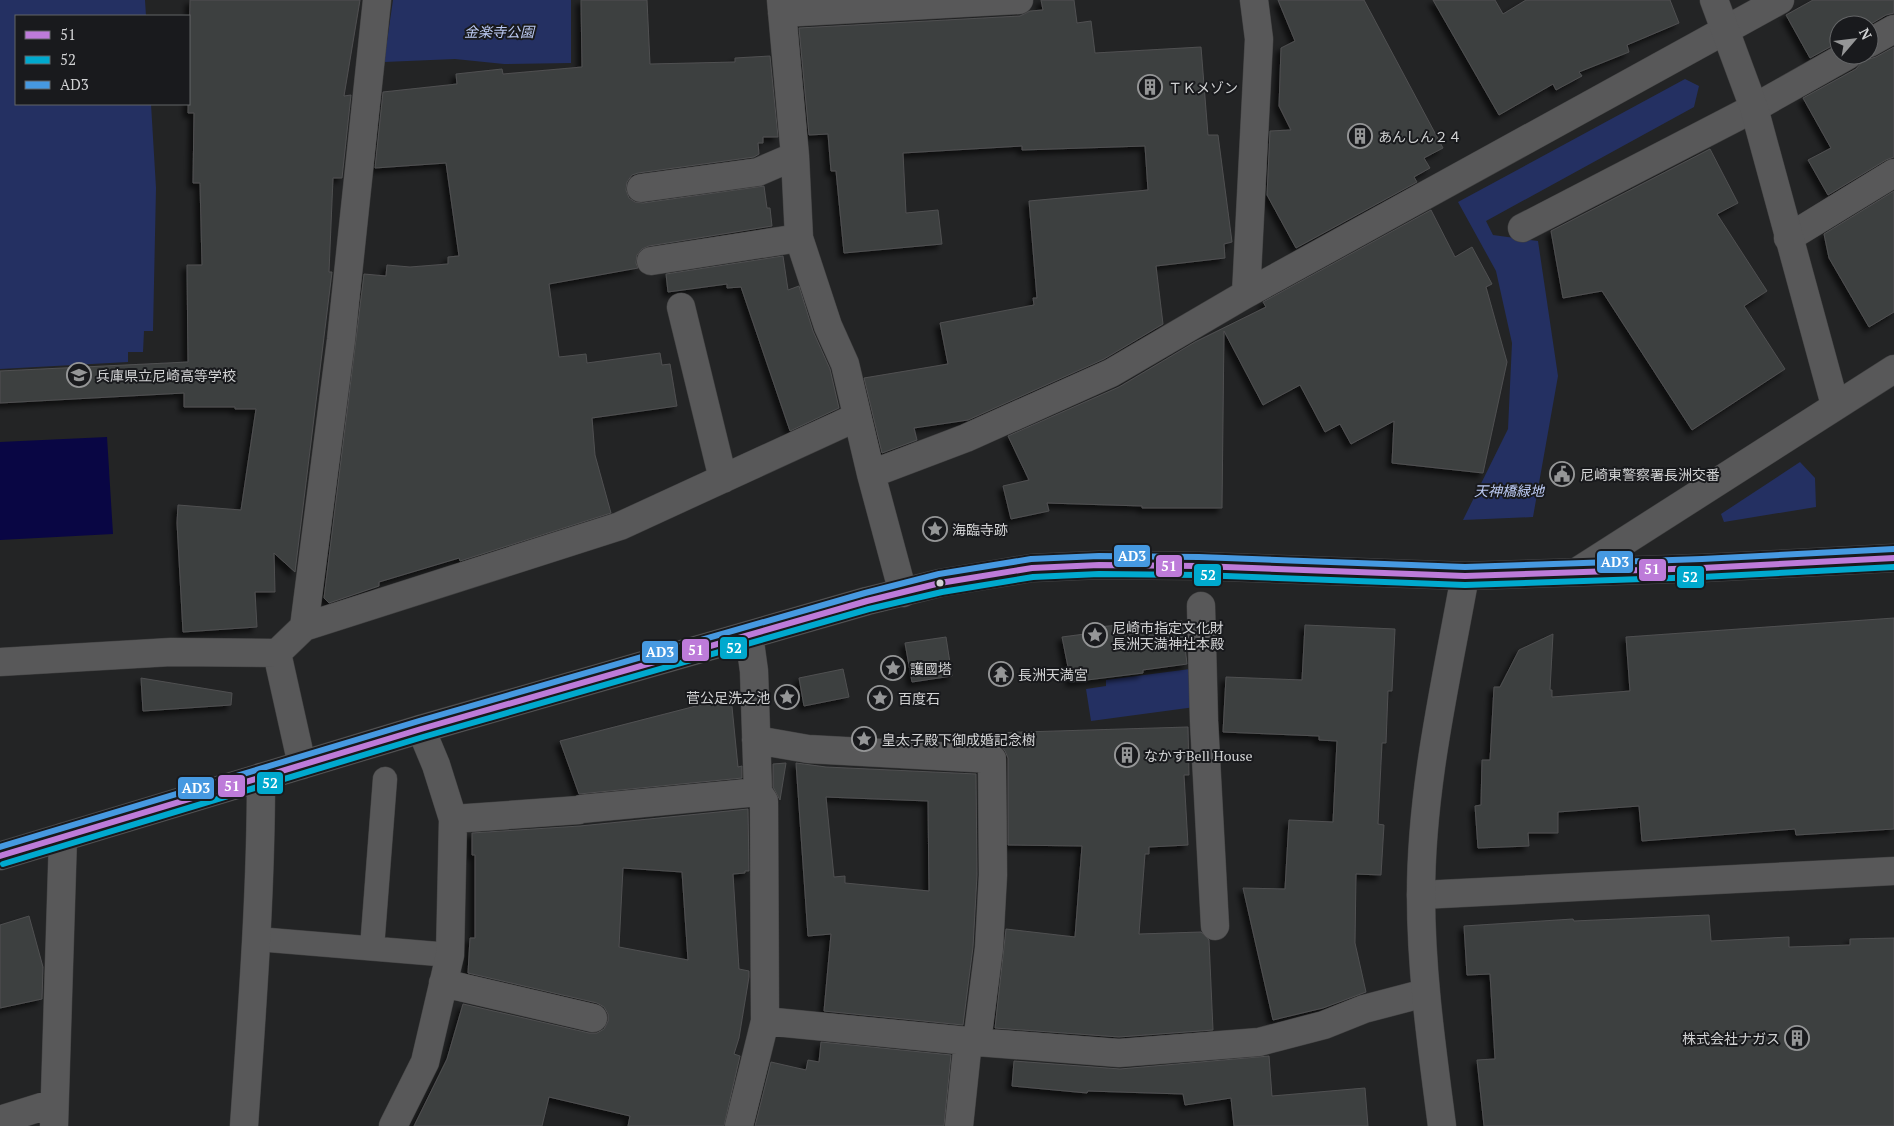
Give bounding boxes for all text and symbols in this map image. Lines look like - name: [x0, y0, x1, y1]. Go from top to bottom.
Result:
- legend: [15, 15, 190, 105]
- north arrow: [1829, 15, 1879, 65]
- park label: 金楽寺公園: [464, 22, 536, 41]
- text: 51: [60, 24, 76, 44]
- text: N: [1855, 25, 1877, 43]
- text: 52: [60, 49, 76, 69]
- text: AD3: [60, 74, 89, 94]
- building icon: ＴＫメゾン: [1137, 74, 1163, 100]
- place label: ＴＫメゾン: [1168, 78, 1238, 97]
- building icon: あんしん２４: [1347, 123, 1373, 149]
- place label: あんしん２４: [1378, 127, 1462, 146]
- school or university icon: 兵庫県立尼崎高等学校: [66, 362, 92, 388]
- place label: 兵庫県立尼崎高等学校: [96, 366, 236, 385]
- public building icon: 尼崎東警察署長洲交番: [1549, 461, 1575, 487]
- place label: 尼崎東警察署長洲交番: [1580, 465, 1720, 484]
- park label: 天神橋緑地: [1474, 481, 1546, 500]
- place icon: 海臨寺跡: [922, 516, 948, 542]
- place label: 海臨寺跡: [952, 520, 1008, 539]
- line badge: AD3: [1113, 544, 1151, 568]
- text: AD3: [1118, 546, 1146, 565]
- line badge: AD3: [1596, 550, 1634, 574]
- text: AD3: [1601, 552, 1629, 571]
- line badge: 51: [1155, 554, 1183, 578]
- text: 51: [1161, 556, 1177, 575]
- line badge: 51: [1638, 558, 1667, 582]
- text: 51: [1644, 559, 1660, 578]
- line badge: 52: [1193, 563, 1222, 587]
- text: 52: [1200, 565, 1216, 584]
- line badge: 52: [1676, 565, 1705, 589]
- text: 52: [1682, 567, 1698, 586]
- unlabelled marker: [935, 578, 945, 588]
- place label: 尼崎市指定文化財 長洲天満神社本殿: [1112, 618, 1224, 653]
- place icon: 尼崎市指定文化財 長洲天満神社本殿: [1082, 622, 1108, 648]
- line badge: 52: [719, 636, 748, 660]
- line badge: 51: [681, 638, 710, 662]
- text: 52: [726, 638, 742, 657]
- line badge: AD3: [641, 640, 679, 664]
- text: 51: [688, 640, 704, 659]
- text: AD3: [646, 642, 674, 661]
- place icon: 護國塔: [880, 655, 906, 681]
- place label: 護國塔: [910, 659, 952, 678]
- temple icon: 長洲天満宮: [988, 661, 1014, 687]
- place label: 長洲天満宮: [1018, 665, 1088, 684]
- place icon: 菅公足洗之池: [774, 684, 800, 710]
- place icon: 百度石: [867, 685, 893, 711]
- place label: 菅公足洗之池: [686, 688, 770, 707]
- place label: 百度石: [898, 689, 940, 708]
- place icon: 皇太子殿下御成婚記念樹: [851, 726, 877, 752]
- place label: 皇太子殿下御成婚記念樹: [882, 730, 1036, 749]
- building icon: なかすBell House: [1114, 742, 1140, 768]
- place label: なかすBell House: [1144, 746, 1253, 765]
- line badge: 52: [256, 771, 284, 795]
- text: 52: [262, 773, 278, 792]
- line badge: 51: [217, 774, 246, 798]
- line badge: AD3: [177, 776, 215, 800]
- text: 51: [224, 776, 240, 795]
- text: AD3: [182, 778, 210, 797]
- building icon: 株式会社ナガス: [1784, 1025, 1810, 1051]
- place label: 株式会社ナガス: [1682, 1029, 1780, 1048]

